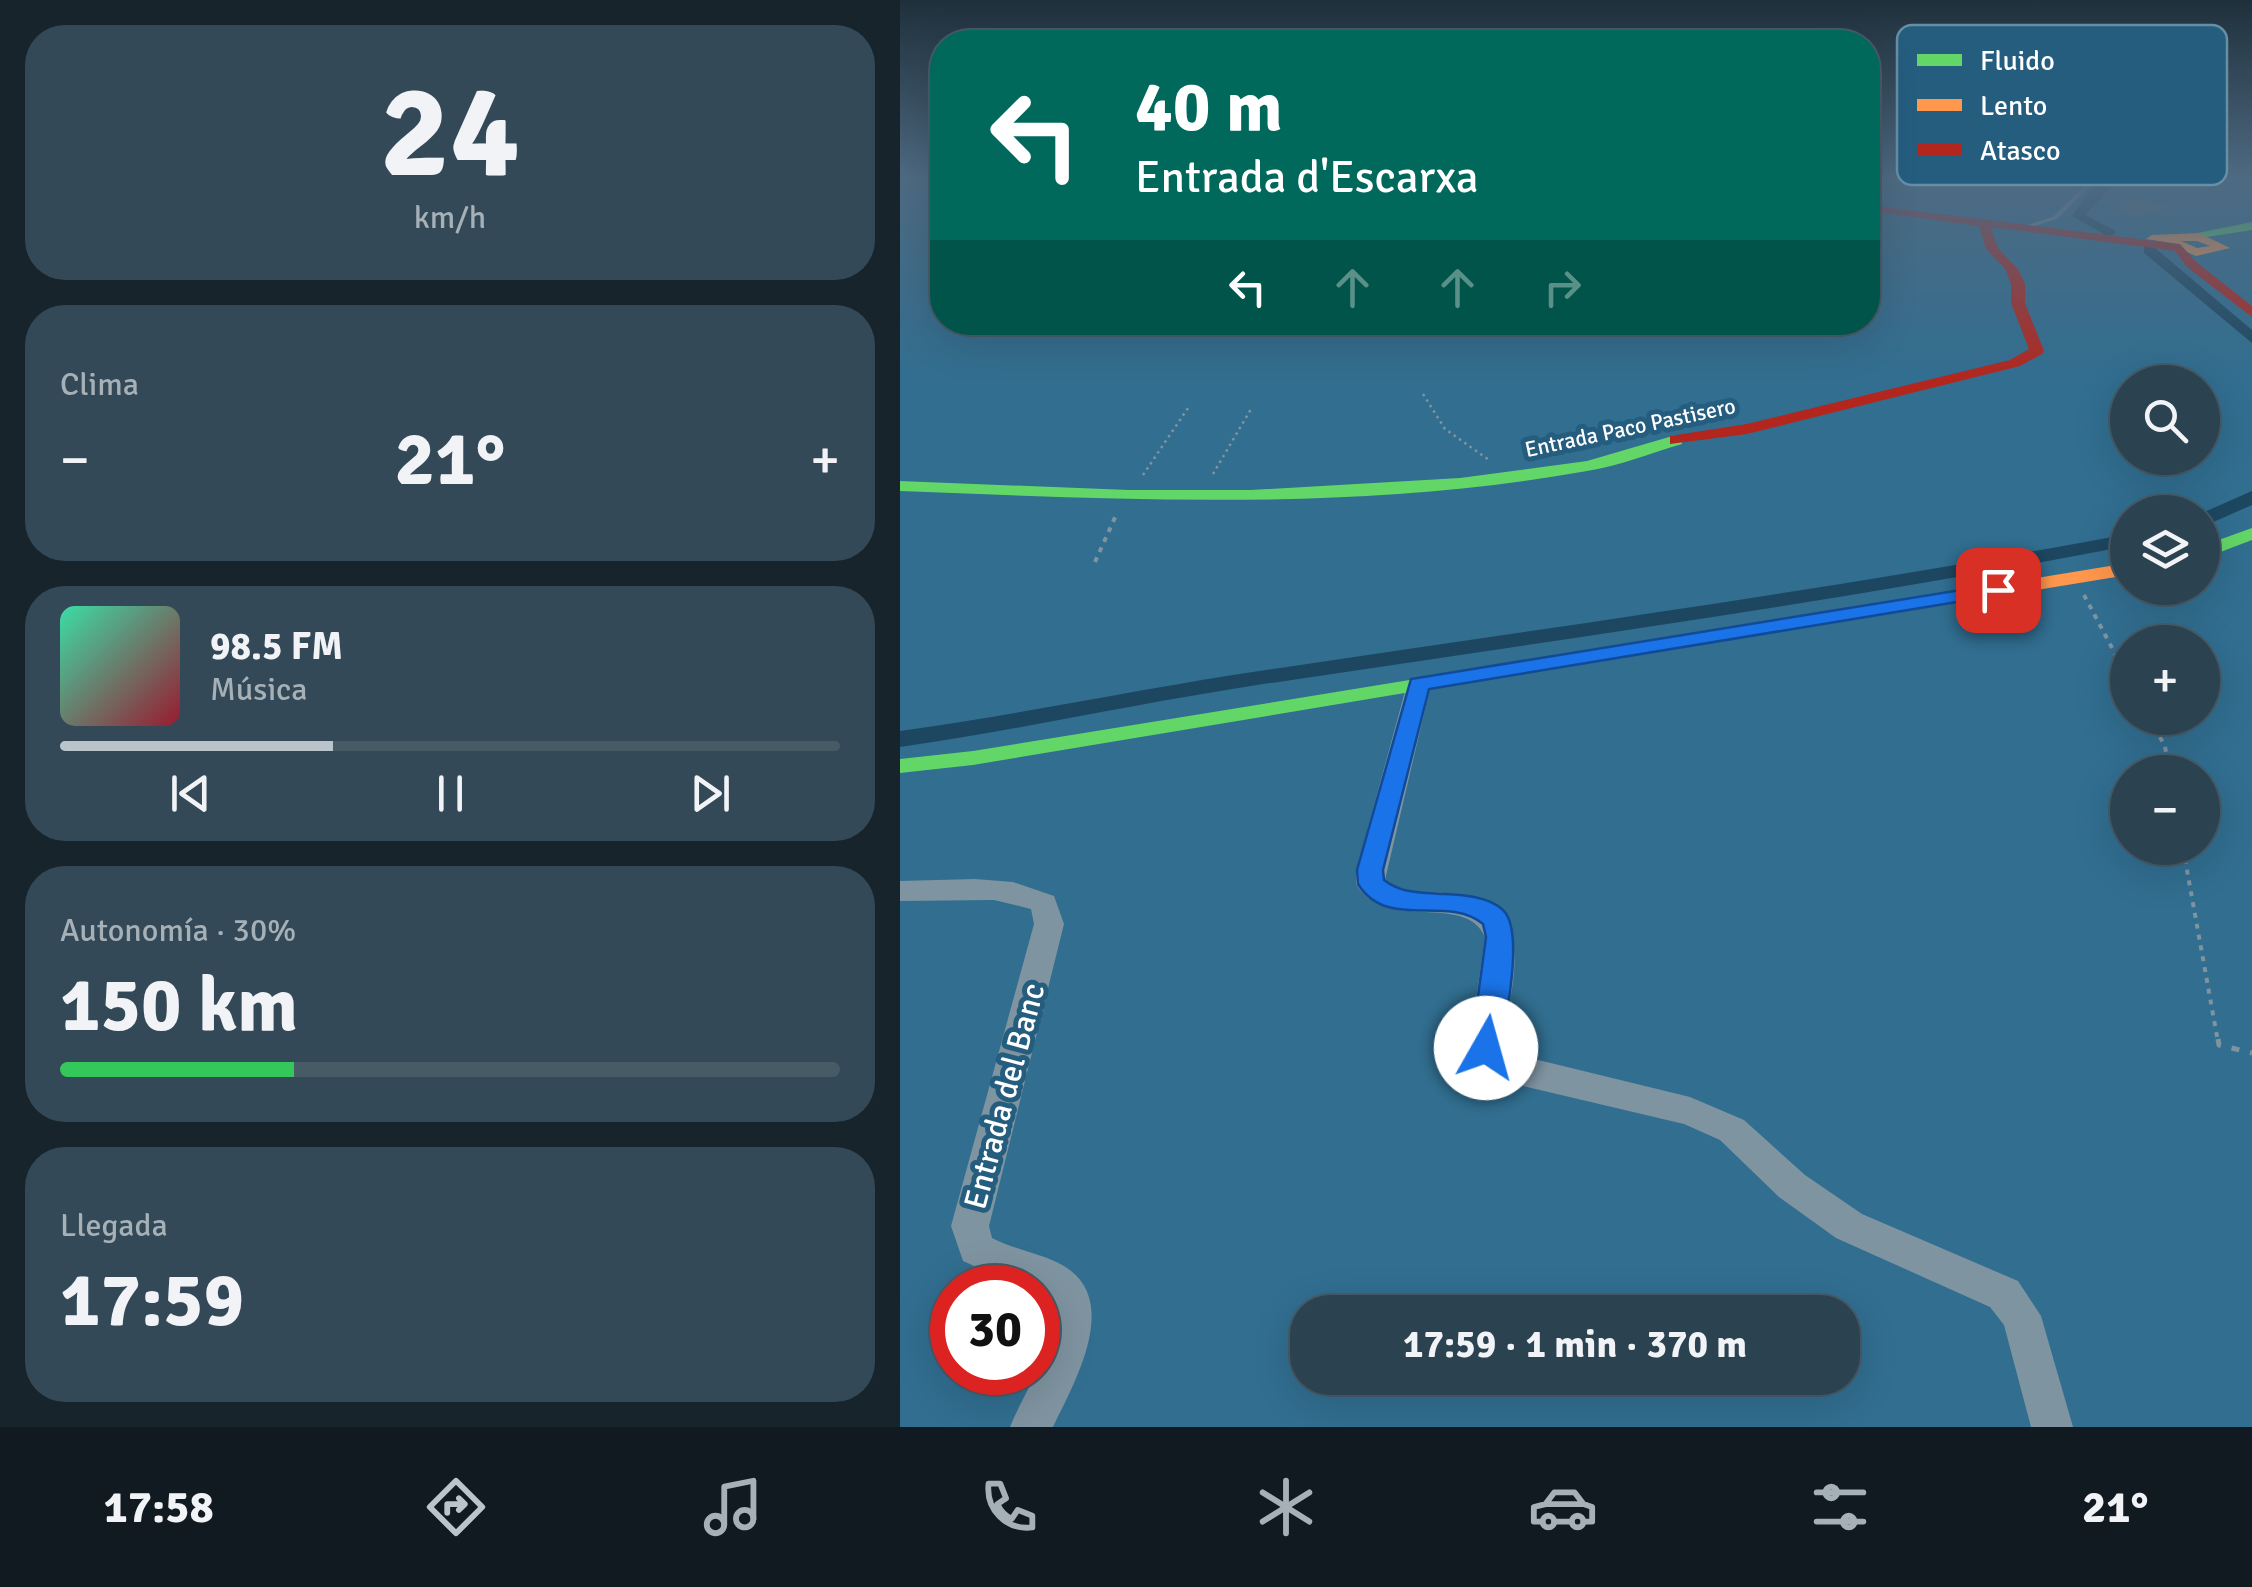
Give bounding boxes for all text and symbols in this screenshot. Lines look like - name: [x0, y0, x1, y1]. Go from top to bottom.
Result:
- legend: [1897, 25, 2227, 185]
- text: Fluido: [1980, 44, 2055, 78]
- text: 24: [380, 53, 520, 213]
- text: 40 m: [1135, 64, 1283, 150]
- icon: left: [970, 70, 1100, 200]
- text: Lento: [1980, 89, 2047, 123]
- text: Atasco: [1980, 134, 2060, 168]
- text: Entrada d'Escarxa: [1135, 150, 1479, 205]
- text: km/h: [414, 198, 486, 237]
- icon: left: [1220, 260, 1275, 315]
- icon: ahead: [1325, 260, 1380, 315]
- icon: ahead: [1430, 260, 1485, 315]
- icon: right: [1535, 260, 1590, 315]
- text: Clima: [60, 365, 139, 404]
- map controls: [2110, 365, 2220, 865]
- button: search: [2110, 365, 2220, 475]
- street label: Entrada Paco Pastisero: [1522, 392, 1738, 463]
- text: 21°: [395, 413, 506, 506]
- text: −: [60, 426, 90, 494]
- text: +: [810, 426, 840, 494]
- button: layers: [2110, 495, 2220, 605]
- pin: [1956, 548, 2041, 633]
- icon: arrive: [1971, 563, 2026, 618]
- text: 98.5 FM: [210, 623, 343, 670]
- button: +: [2110, 625, 2220, 735]
- text: Música: [210, 670, 307, 709]
- button: −: [2110, 755, 2220, 865]
- icon: previous: [163, 766, 218, 821]
- icon: pause: [423, 766, 478, 821]
- icon: next: [683, 766, 738, 821]
- text: Autonomía · 30%: [60, 911, 296, 950]
- text: 150 km: [60, 959, 298, 1052]
- street label: Entrada del Banc: [956, 979, 1053, 1213]
- position arrow: [1434, 996, 1538, 1100]
- text: Llegada: [60, 1206, 168, 1245]
- text: 17:59: [60, 1254, 244, 1347]
- speed limit sign: 30: [930, 1265, 1060, 1395]
- text: 17:59 · 1 min · 370 m: [1403, 1321, 1747, 1368]
- icon: directions: [421, 1472, 491, 1542]
- icon: music: [698, 1472, 768, 1542]
- icon: phone: [974, 1472, 1044, 1542]
- icon: climate: [1251, 1472, 1321, 1542]
- icon: car: [1528, 1472, 1598, 1542]
- icon: filters: [1805, 1472, 1875, 1542]
- text: 17:58: [103, 1480, 214, 1535]
- text: 21°: [2082, 1480, 2149, 1535]

